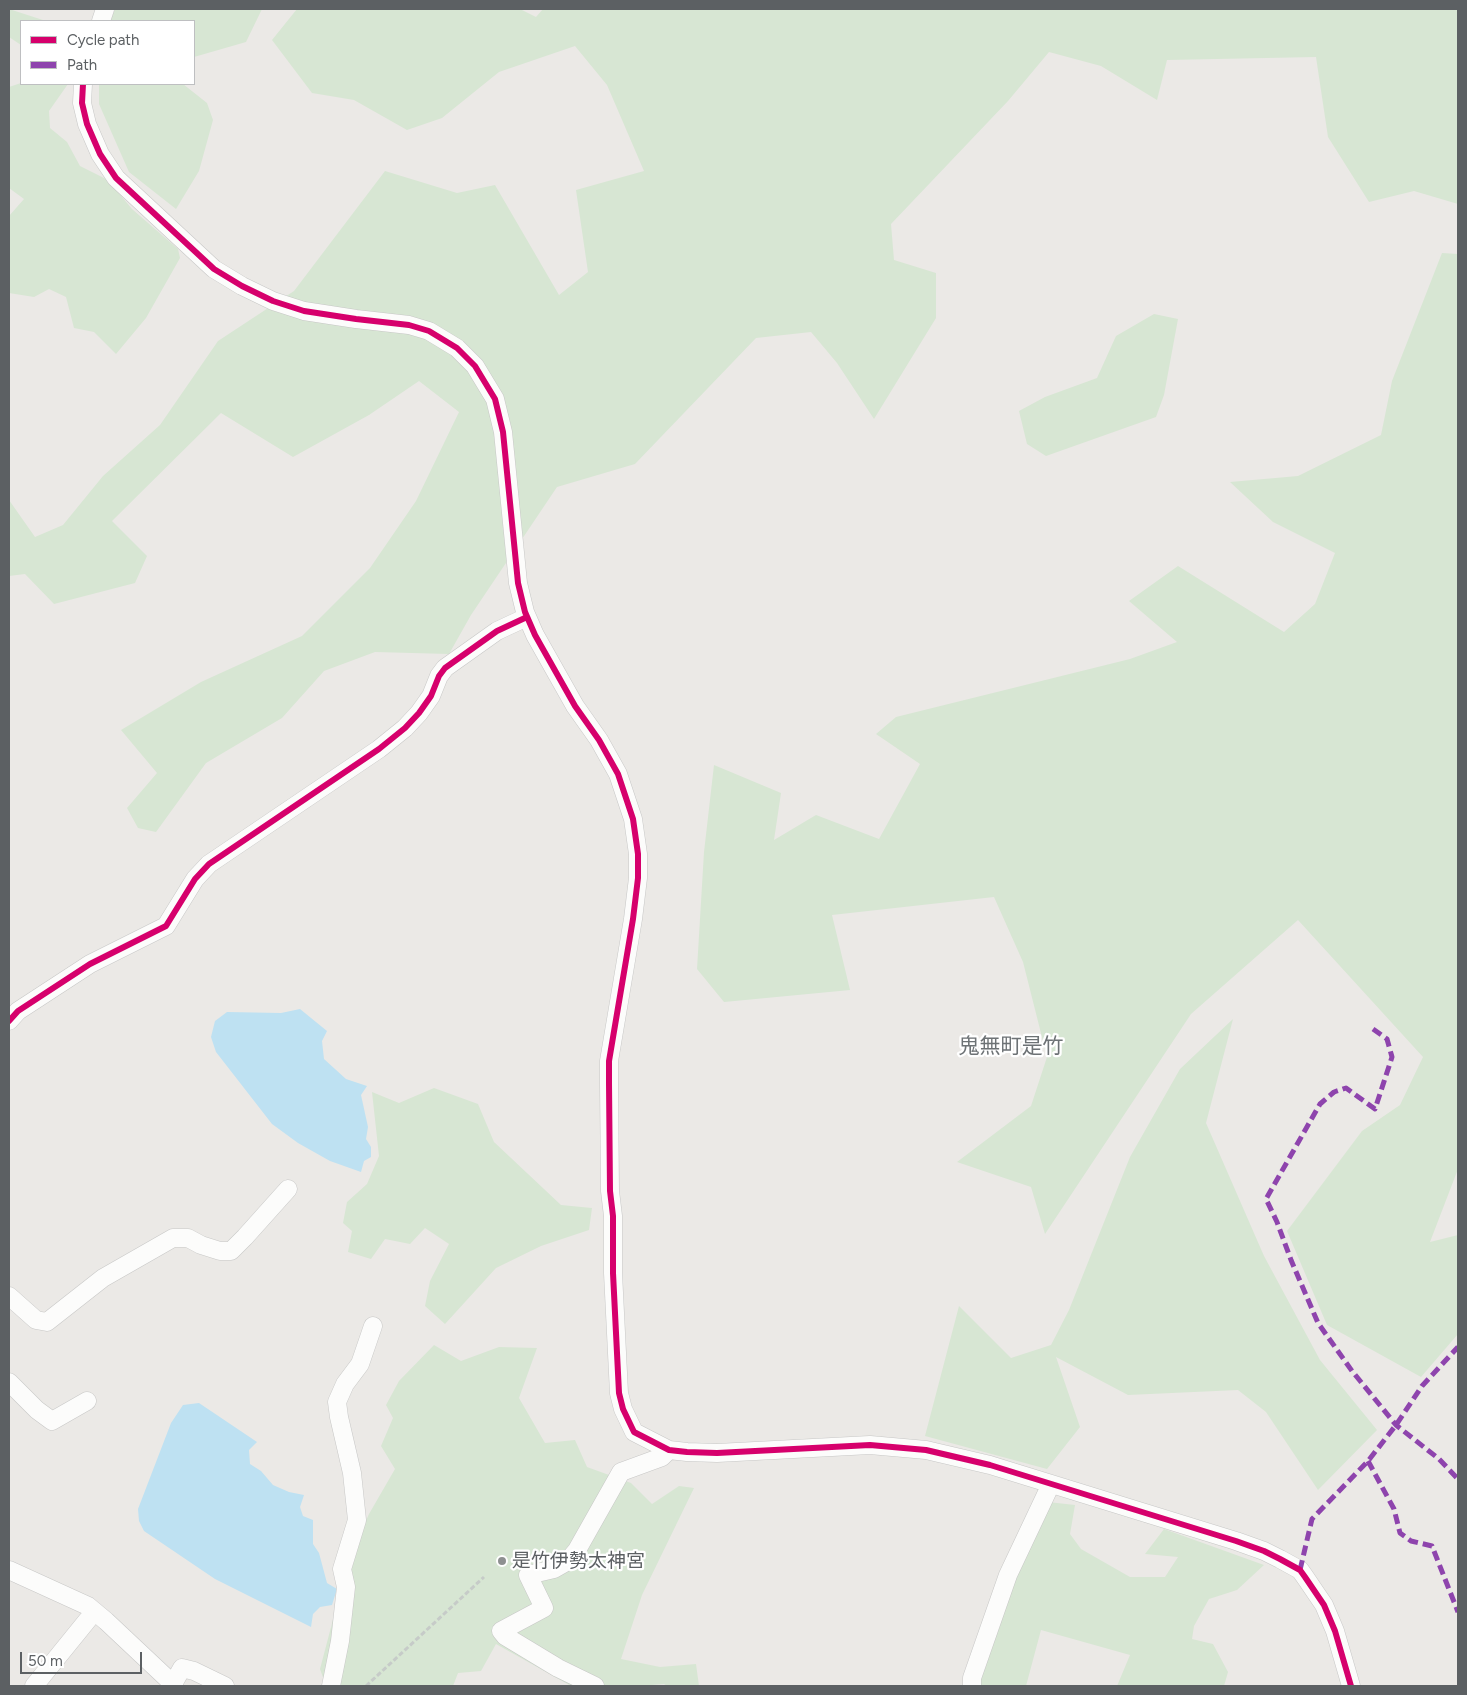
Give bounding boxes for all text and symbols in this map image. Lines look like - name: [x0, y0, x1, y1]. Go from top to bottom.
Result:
- legend: [20, 20, 195, 85]
- text: Cycle path: [67, 31, 139, 49]
- text: Path: [67, 56, 97, 74]
- district label: 鬼無町是竹: [959, 1034, 1063, 1060]
- place label: 是竹伊勢太神宮: [512, 1550, 645, 1572]
- marker: 是竹伊勢太神宮: [496, 1555, 508, 1567]
- scale bar: [22, 1642, 145, 1674]
- text: 50 m: [28, 1652, 63, 1670]

